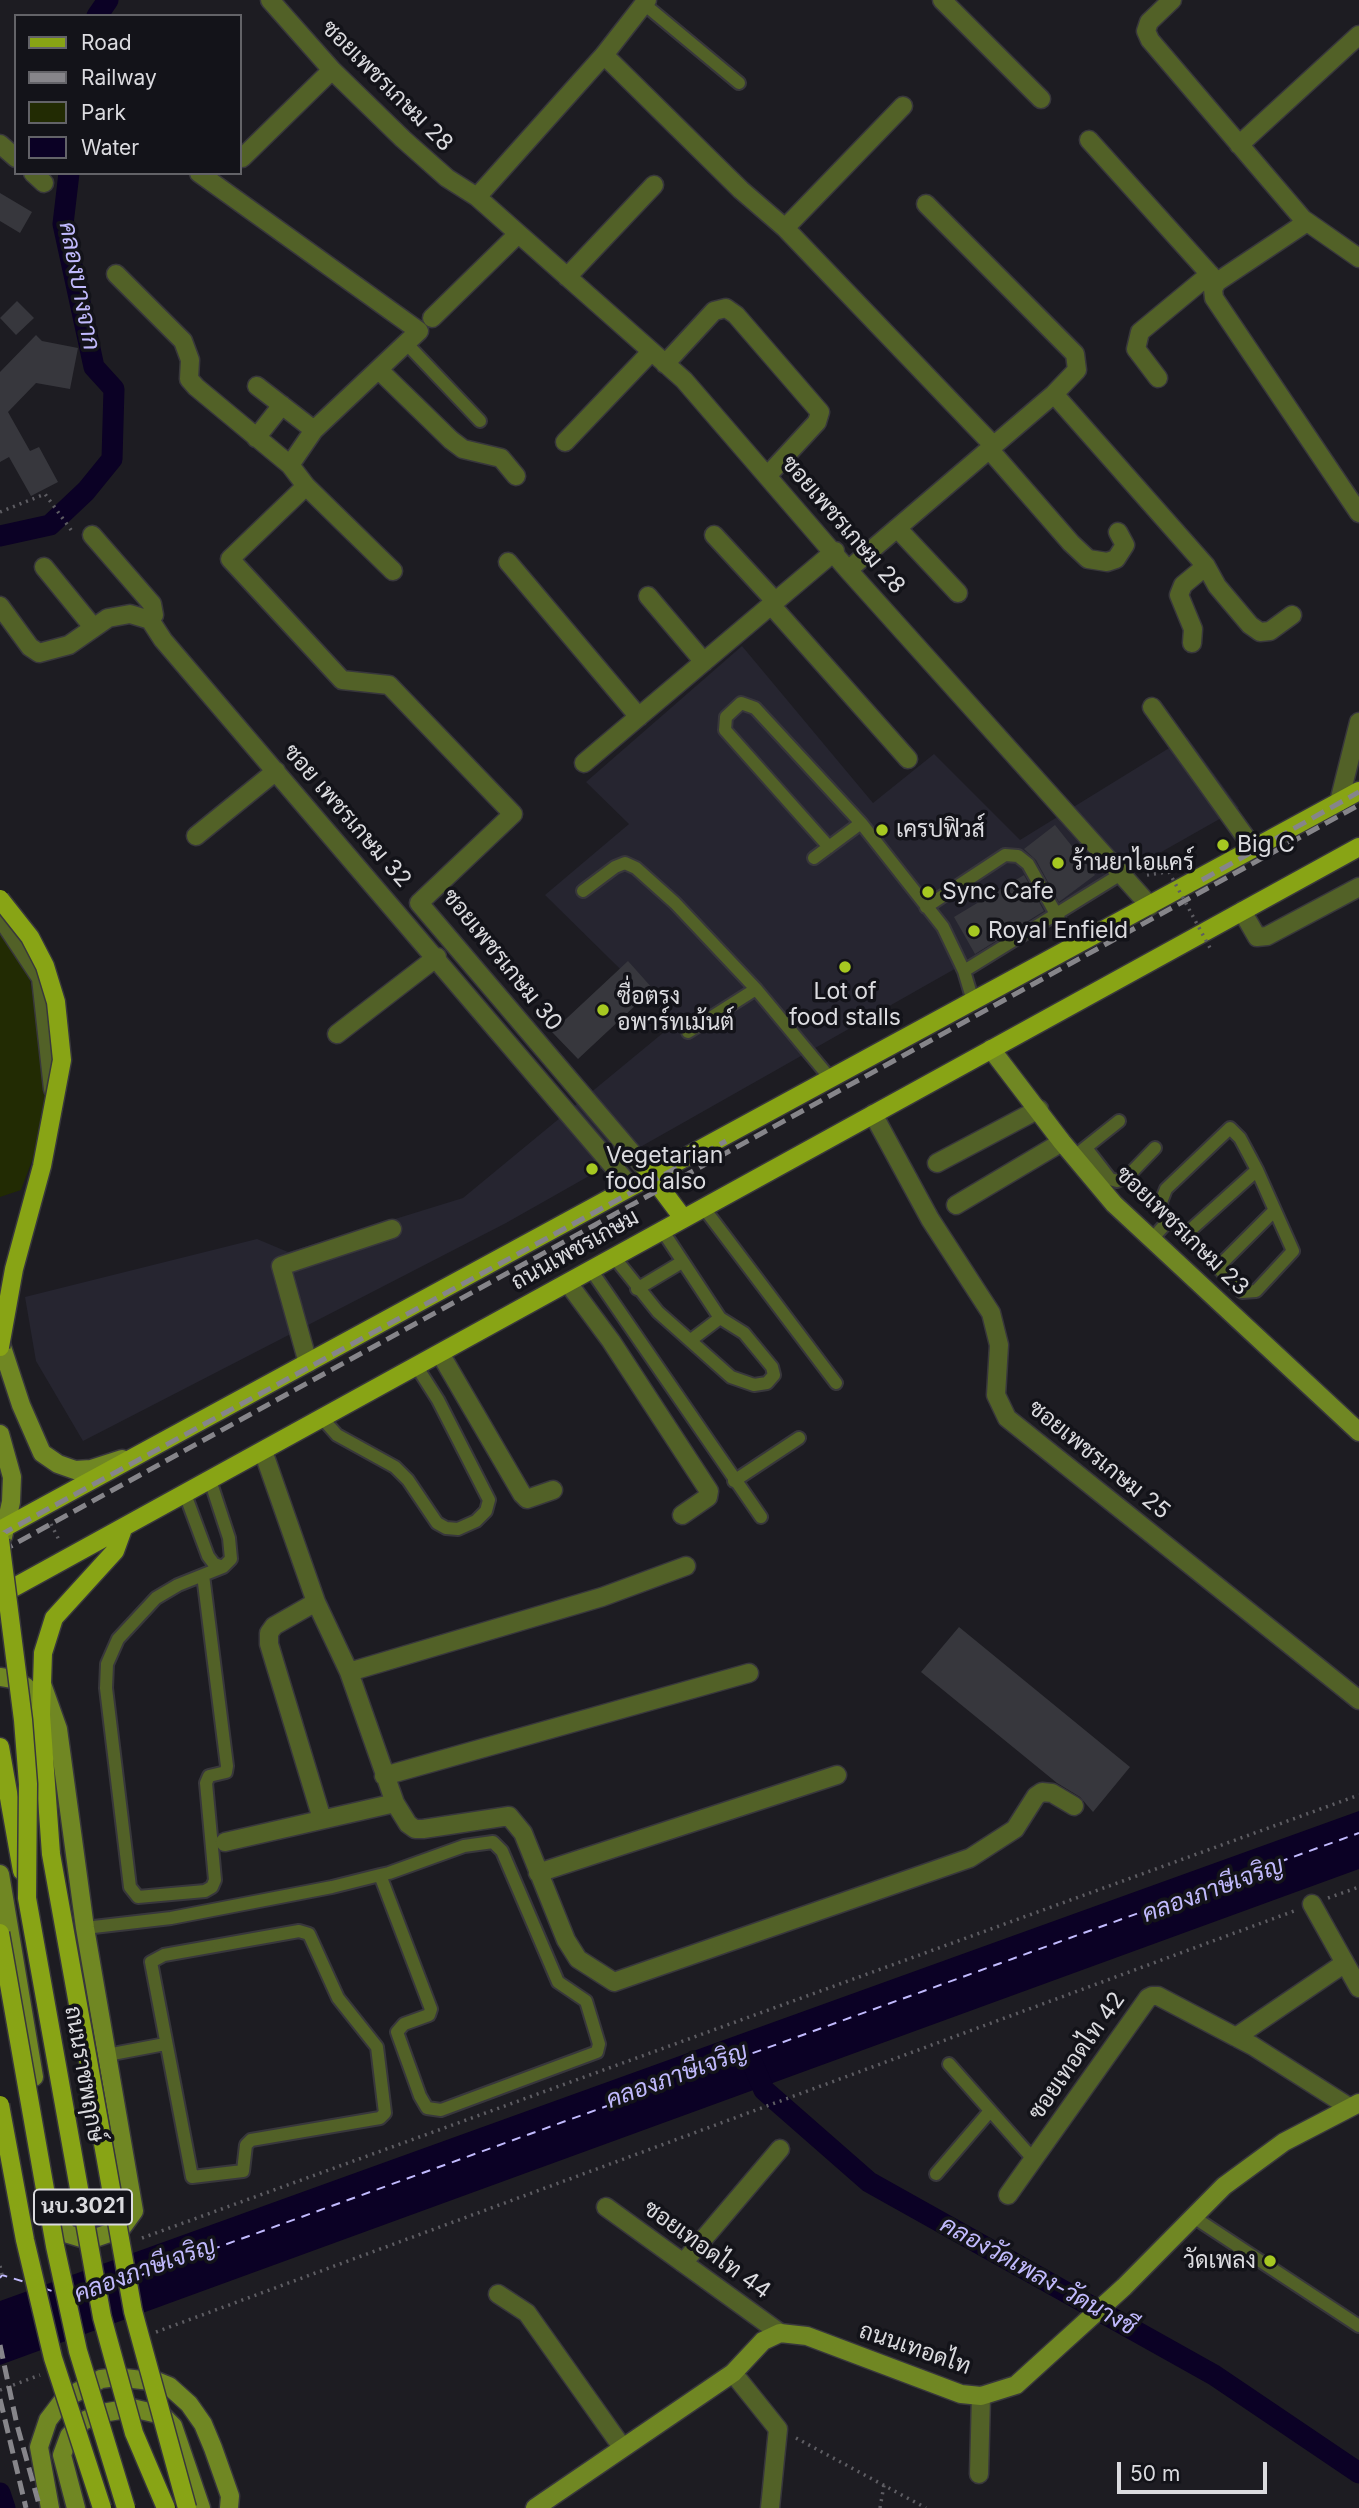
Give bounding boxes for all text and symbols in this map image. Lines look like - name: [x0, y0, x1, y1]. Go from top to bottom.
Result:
- legend: [14, 14, 242, 175]
- street label: ซอยเพชรเกษม 28: [316, 15, 458, 157]
- text: Road: [81, 30, 132, 55]
- text: Railway: [81, 65, 157, 90]
- text: Park: [81, 100, 126, 125]
- text: Water: [81, 135, 139, 160]
- water label: คลองบางจาก: [52, 219, 106, 353]
- street label: ซอยเพชรเกษม 28: [775, 450, 911, 600]
- street label: ซอย เพชรเกษม 32: [277, 739, 417, 893]
- place label: เครปฟิวส์: [896, 816, 985, 844]
- marker: เครปฟิวส์: [874, 822, 890, 838]
- place label: Big C: [1237, 831, 1295, 859]
- marker: Big C: [1215, 837, 1231, 853]
- place label: ร้านยาไอแคร์: [1072, 849, 1194, 877]
- marker: ร้านยาไอแคร์: [1050, 855, 1066, 871]
- place label: Sync Cafe: [942, 878, 1054, 906]
- street label: ซอยเพชรเกษม 30: [436, 883, 568, 1037]
- marker: Sync Cafe: [920, 884, 936, 900]
- place label: Royal Enfield: [988, 917, 1128, 945]
- marker: Royal Enfield: [966, 923, 982, 939]
- marker: Lot of food stalls: [837, 959, 853, 975]
- place label: Lot of food stalls: [789, 978, 901, 1032]
- place label: ซื่อตรง อพาร์ทเม้นต์: [617, 983, 734, 1037]
- marker: ซื่อตรง อพาร์ทเม้นต์: [595, 1002, 611, 1018]
- place label: Vegetarian food also: [606, 1142, 723, 1196]
- marker: Vegetarian food also: [584, 1161, 600, 1177]
- street label: ซอยเพชรเกษม 23: [1110, 1161, 1254, 1301]
- street label: ถนนเพชรเกษม: [506, 1204, 644, 1296]
- street label: ซอยเพชรเกษม 25: [1023, 1394, 1175, 1526]
- water label: คลองภาษีเจริญ: [1138, 1851, 1288, 1929]
- street label: ซอยเทอดไท 42: [1023, 1987, 1131, 2125]
- street label: ถนนราชพฤกษ์: [58, 2004, 110, 2144]
- water label: คลองภาษีเจริญ: [602, 2037, 752, 2115]
- road number: นบ.3021: [34, 2190, 132, 2224]
- street label: ซอยเทอดไท 44: [638, 2195, 776, 2305]
- water label: คลองวัดเพลง-วัดนางชี: [935, 2210, 1141, 2342]
- water label: คลองภาษีเจริญ: [70, 2231, 220, 2309]
- place label: วัดเพลง: [1183, 2247, 1256, 2275]
- marker: วัดเพลง: [1262, 2253, 1278, 2269]
- street label: ถนนเทอดไท: [856, 2317, 974, 2381]
- scale bar: [1121, 2448, 1272, 2492]
- text: 50 m: [1130, 2461, 1180, 2486]

